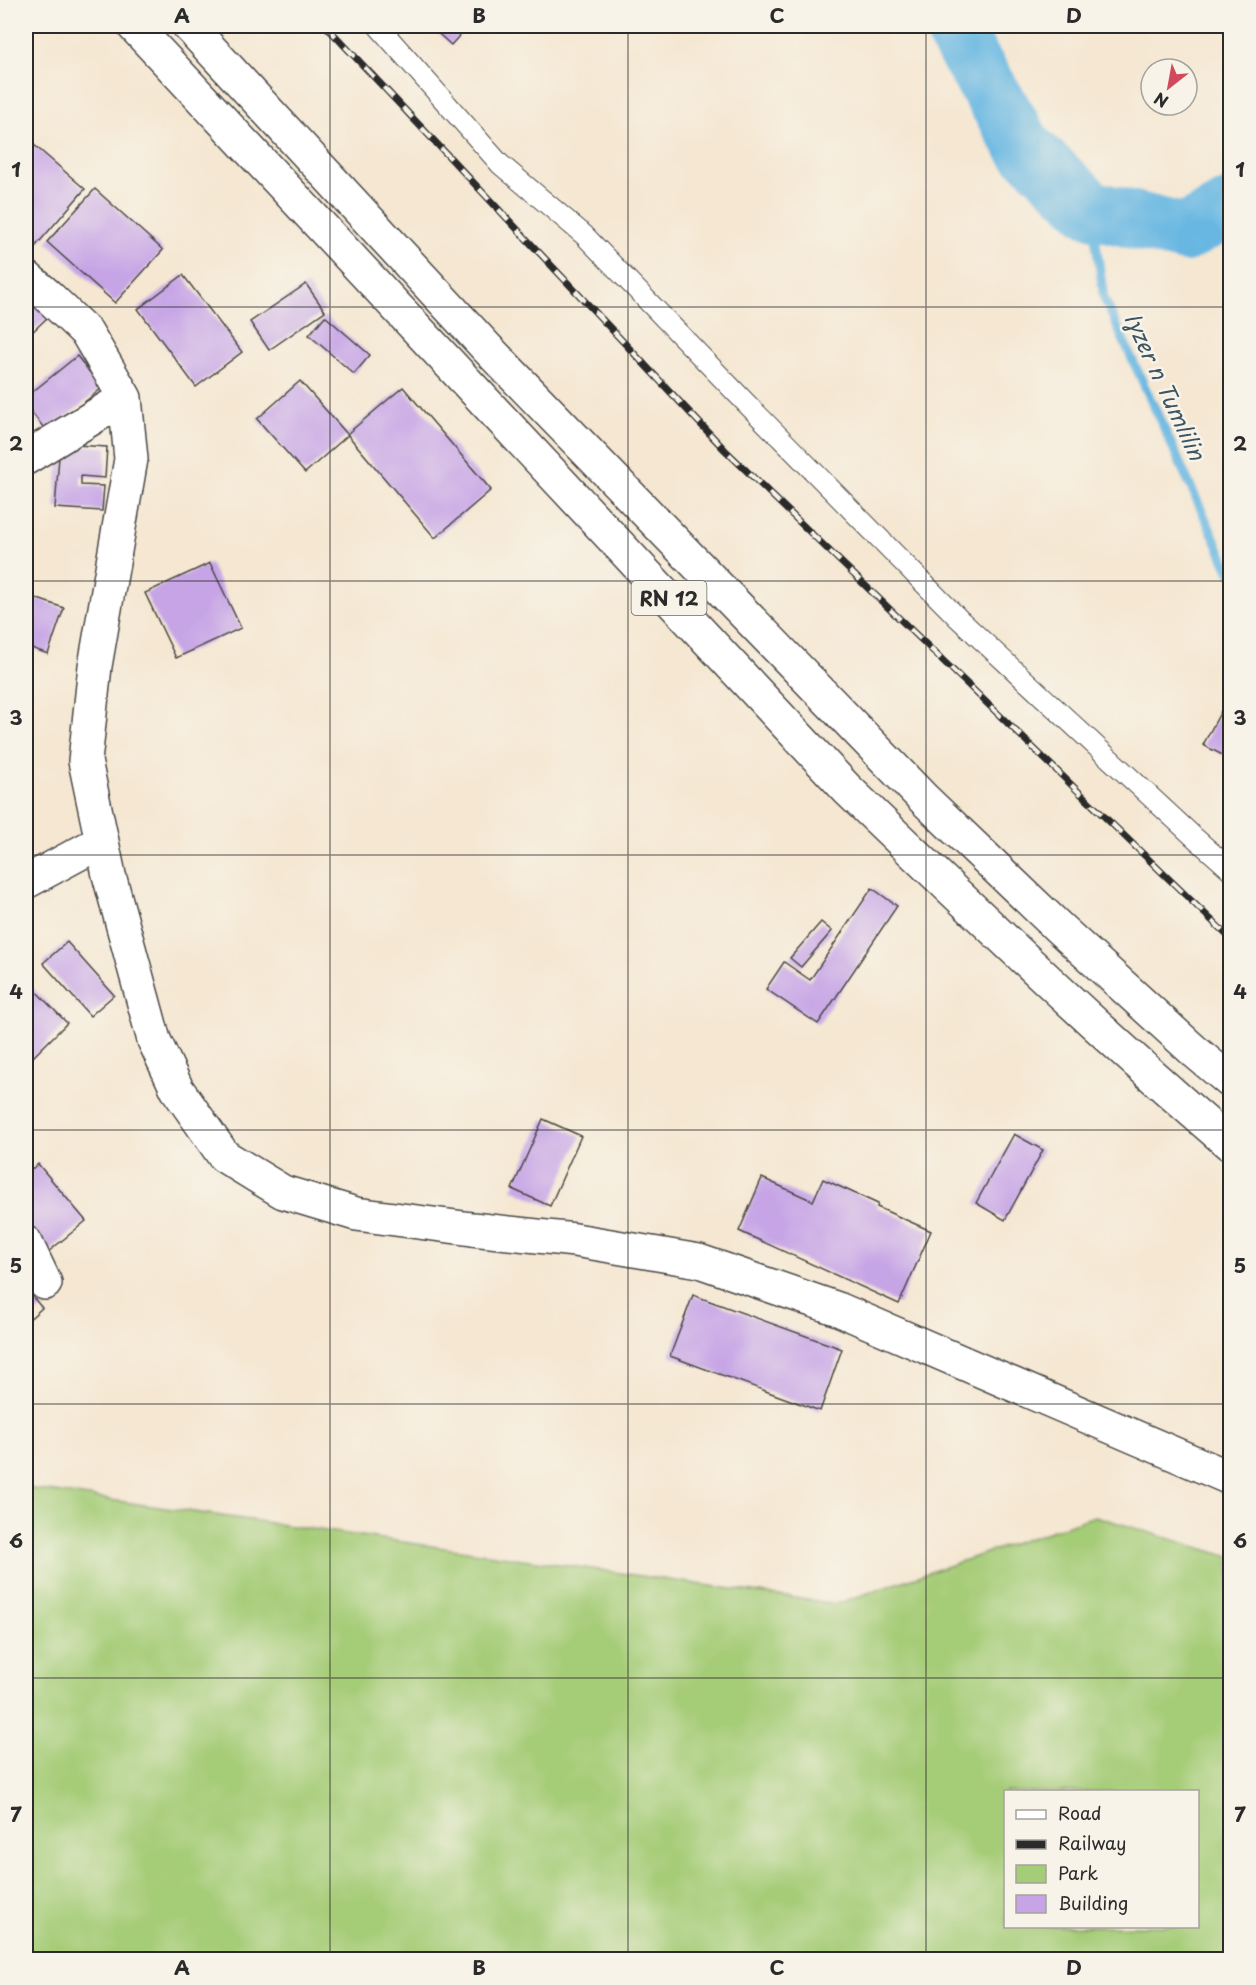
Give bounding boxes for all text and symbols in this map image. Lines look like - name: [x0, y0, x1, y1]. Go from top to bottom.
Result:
- text: A: [174, 0, 190, 30]
- text: B: [472, 0, 486, 30]
- text: C: [769, 0, 785, 30]
- text: D: [1066, 0, 1082, 30]
- north arrow: [1139, 57, 1199, 117]
- text: N: [1149, 87, 1172, 114]
- text: 1: [11, 154, 21, 184]
- text: 1: [1235, 154, 1245, 184]
- water label: Iɣzer n Tumlilin: [1117, 307, 1215, 466]
- text: 2: [9, 428, 23, 458]
- text: 2: [1233, 428, 1247, 458]
- road number: RN 12: [632, 581, 706, 615]
- text: 3: [9, 702, 23, 732]
- text: 3: [1233, 702, 1247, 732]
- text: 4: [9, 976, 23, 1006]
- text: 4: [1233, 976, 1247, 1006]
- text: 5: [10, 1250, 22, 1280]
- text: 5: [1234, 1250, 1246, 1280]
- text: 6: [9, 1525, 23, 1555]
- text: 6: [1233, 1525, 1247, 1555]
- legend: [1004, 1790, 1199, 1928]
- text: 7: [10, 1799, 22, 1829]
- text: Road: [1058, 1799, 1102, 1826]
- text: 7: [1234, 1799, 1246, 1829]
- text: Railway: [1058, 1829, 1126, 1856]
- text: Park: [1058, 1859, 1098, 1886]
- text: Building: [1058, 1889, 1128, 1916]
- text: A: [174, 1952, 190, 1982]
- text: B: [472, 1952, 486, 1982]
- text: C: [769, 1952, 785, 1982]
- text: D: [1066, 1952, 1082, 1982]

